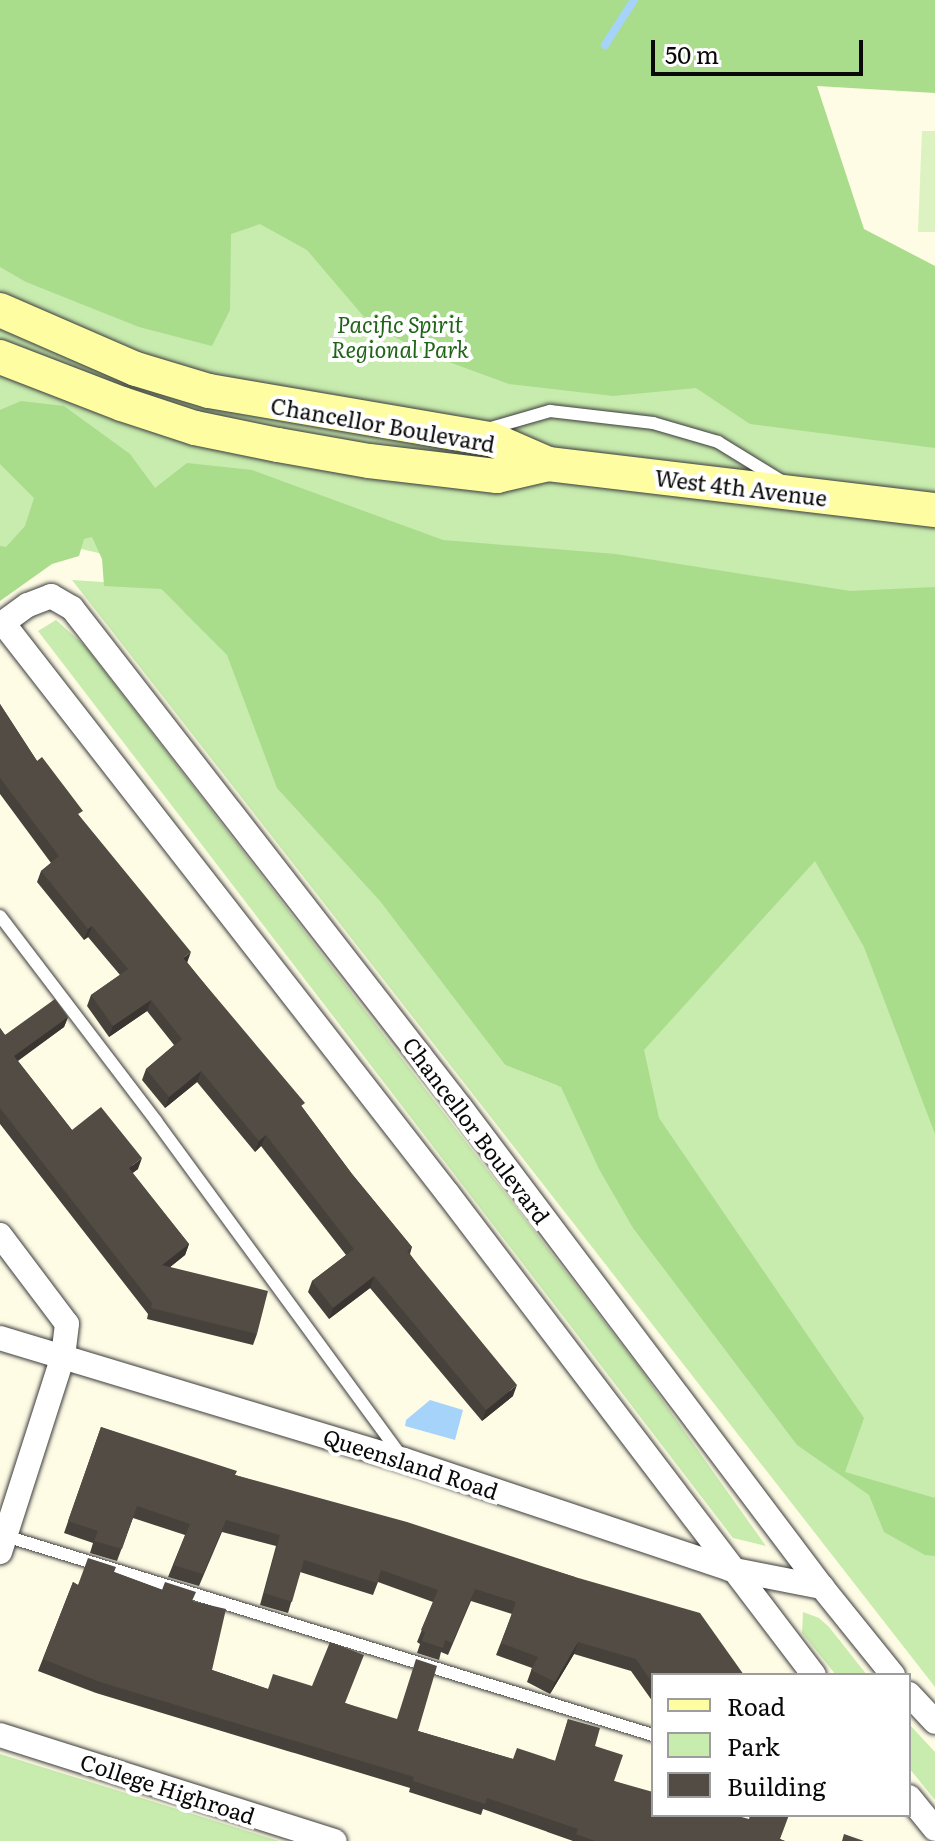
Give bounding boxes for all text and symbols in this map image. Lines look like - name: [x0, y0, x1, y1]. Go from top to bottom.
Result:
- scale bar: [655, 24, 867, 74]
- text: 50 m: [665, 36, 719, 71]
- park label: Pacific Spirit Regional Park: [331, 310, 469, 362]
- street label: Chancellor Boulevard: [269, 391, 497, 457]
- street label: West 4th Avenue: [653, 463, 829, 511]
- street label: Chancellor Boulevard: [398, 1031, 556, 1229]
- street label: Queensland Road: [320, 1422, 502, 1504]
- legend: [651, 1673, 911, 1817]
- text: Road: [727, 1688, 785, 1723]
- text: Park: [727, 1728, 780, 1763]
- street label: College Highroad: [77, 1747, 259, 1829]
- text: Building: [727, 1768, 826, 1803]

